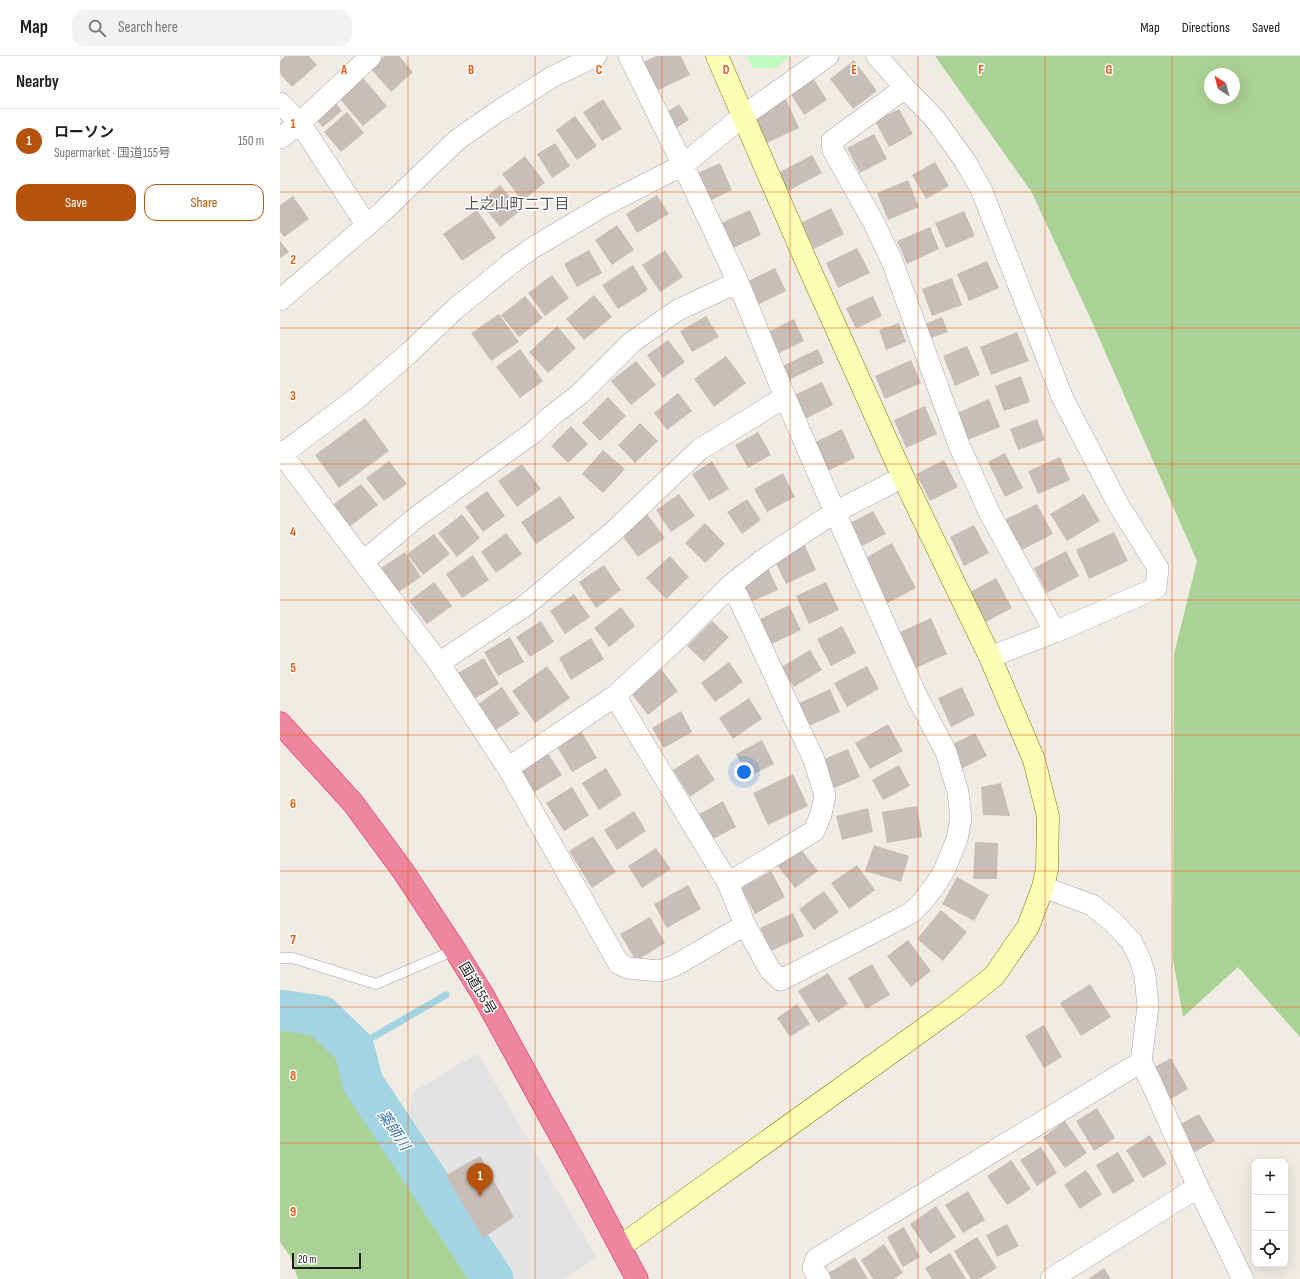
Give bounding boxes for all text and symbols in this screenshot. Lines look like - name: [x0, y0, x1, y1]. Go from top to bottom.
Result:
- search box: [72, 10, 352, 46]
- text: Map: [20, 16, 48, 39]
- icon: search: [86, 17, 108, 39]
- text: Search here: [118, 18, 178, 37]
- text: Map: [1140, 19, 1160, 36]
- text: Directions: [1182, 19, 1230, 36]
- text: Saved: [1252, 19, 1280, 36]
- text: A: [340, 62, 348, 78]
- text: B: [468, 62, 474, 78]
- text: C: [596, 62, 603, 78]
- text: D: [723, 62, 730, 78]
- text: E: [851, 62, 857, 78]
- text: F: [978, 62, 984, 78]
- text: G: [1106, 62, 1113, 78]
- north arrow: [1204, 68, 1240, 104]
- text: Nearby: [16, 72, 59, 92]
- text: 1: [290, 116, 296, 132]
- text: ローソン: [54, 123, 114, 142]
- text: 1: [26, 133, 32, 149]
- text: 150 m: [238, 133, 264, 149]
- text: Supermarket · 国道155号: [54, 145, 171, 161]
- button: Save: [16, 184, 136, 221]
- button: Share: [144, 184, 264, 221]
- district label: 上之山町二丁目: [464, 195, 570, 214]
- text: 2: [290, 252, 296, 268]
- text: 3: [290, 388, 296, 404]
- text: 4: [290, 524, 296, 540]
- text: 5: [290, 660, 296, 676]
- your location: [734, 762, 754, 782]
- text: 6: [290, 796, 296, 812]
- text: 7: [290, 932, 296, 948]
- street label: 国道155号: [455, 959, 500, 1018]
- text: 8: [290, 1068, 296, 1084]
- water label: 薬師川: [373, 1106, 415, 1156]
- map controls: [1252, 1159, 1288, 1267]
- button: +: [1252, 1159, 1288, 1195]
- pin: 1: [467, 1163, 493, 1196]
- button: −: [1252, 1195, 1288, 1231]
- text: 9: [290, 1204, 296, 1220]
- button: locate: [1252, 1231, 1288, 1267]
- scale bar: [292, 1251, 361, 1270]
- text: 20 m: [298, 1253, 316, 1266]

